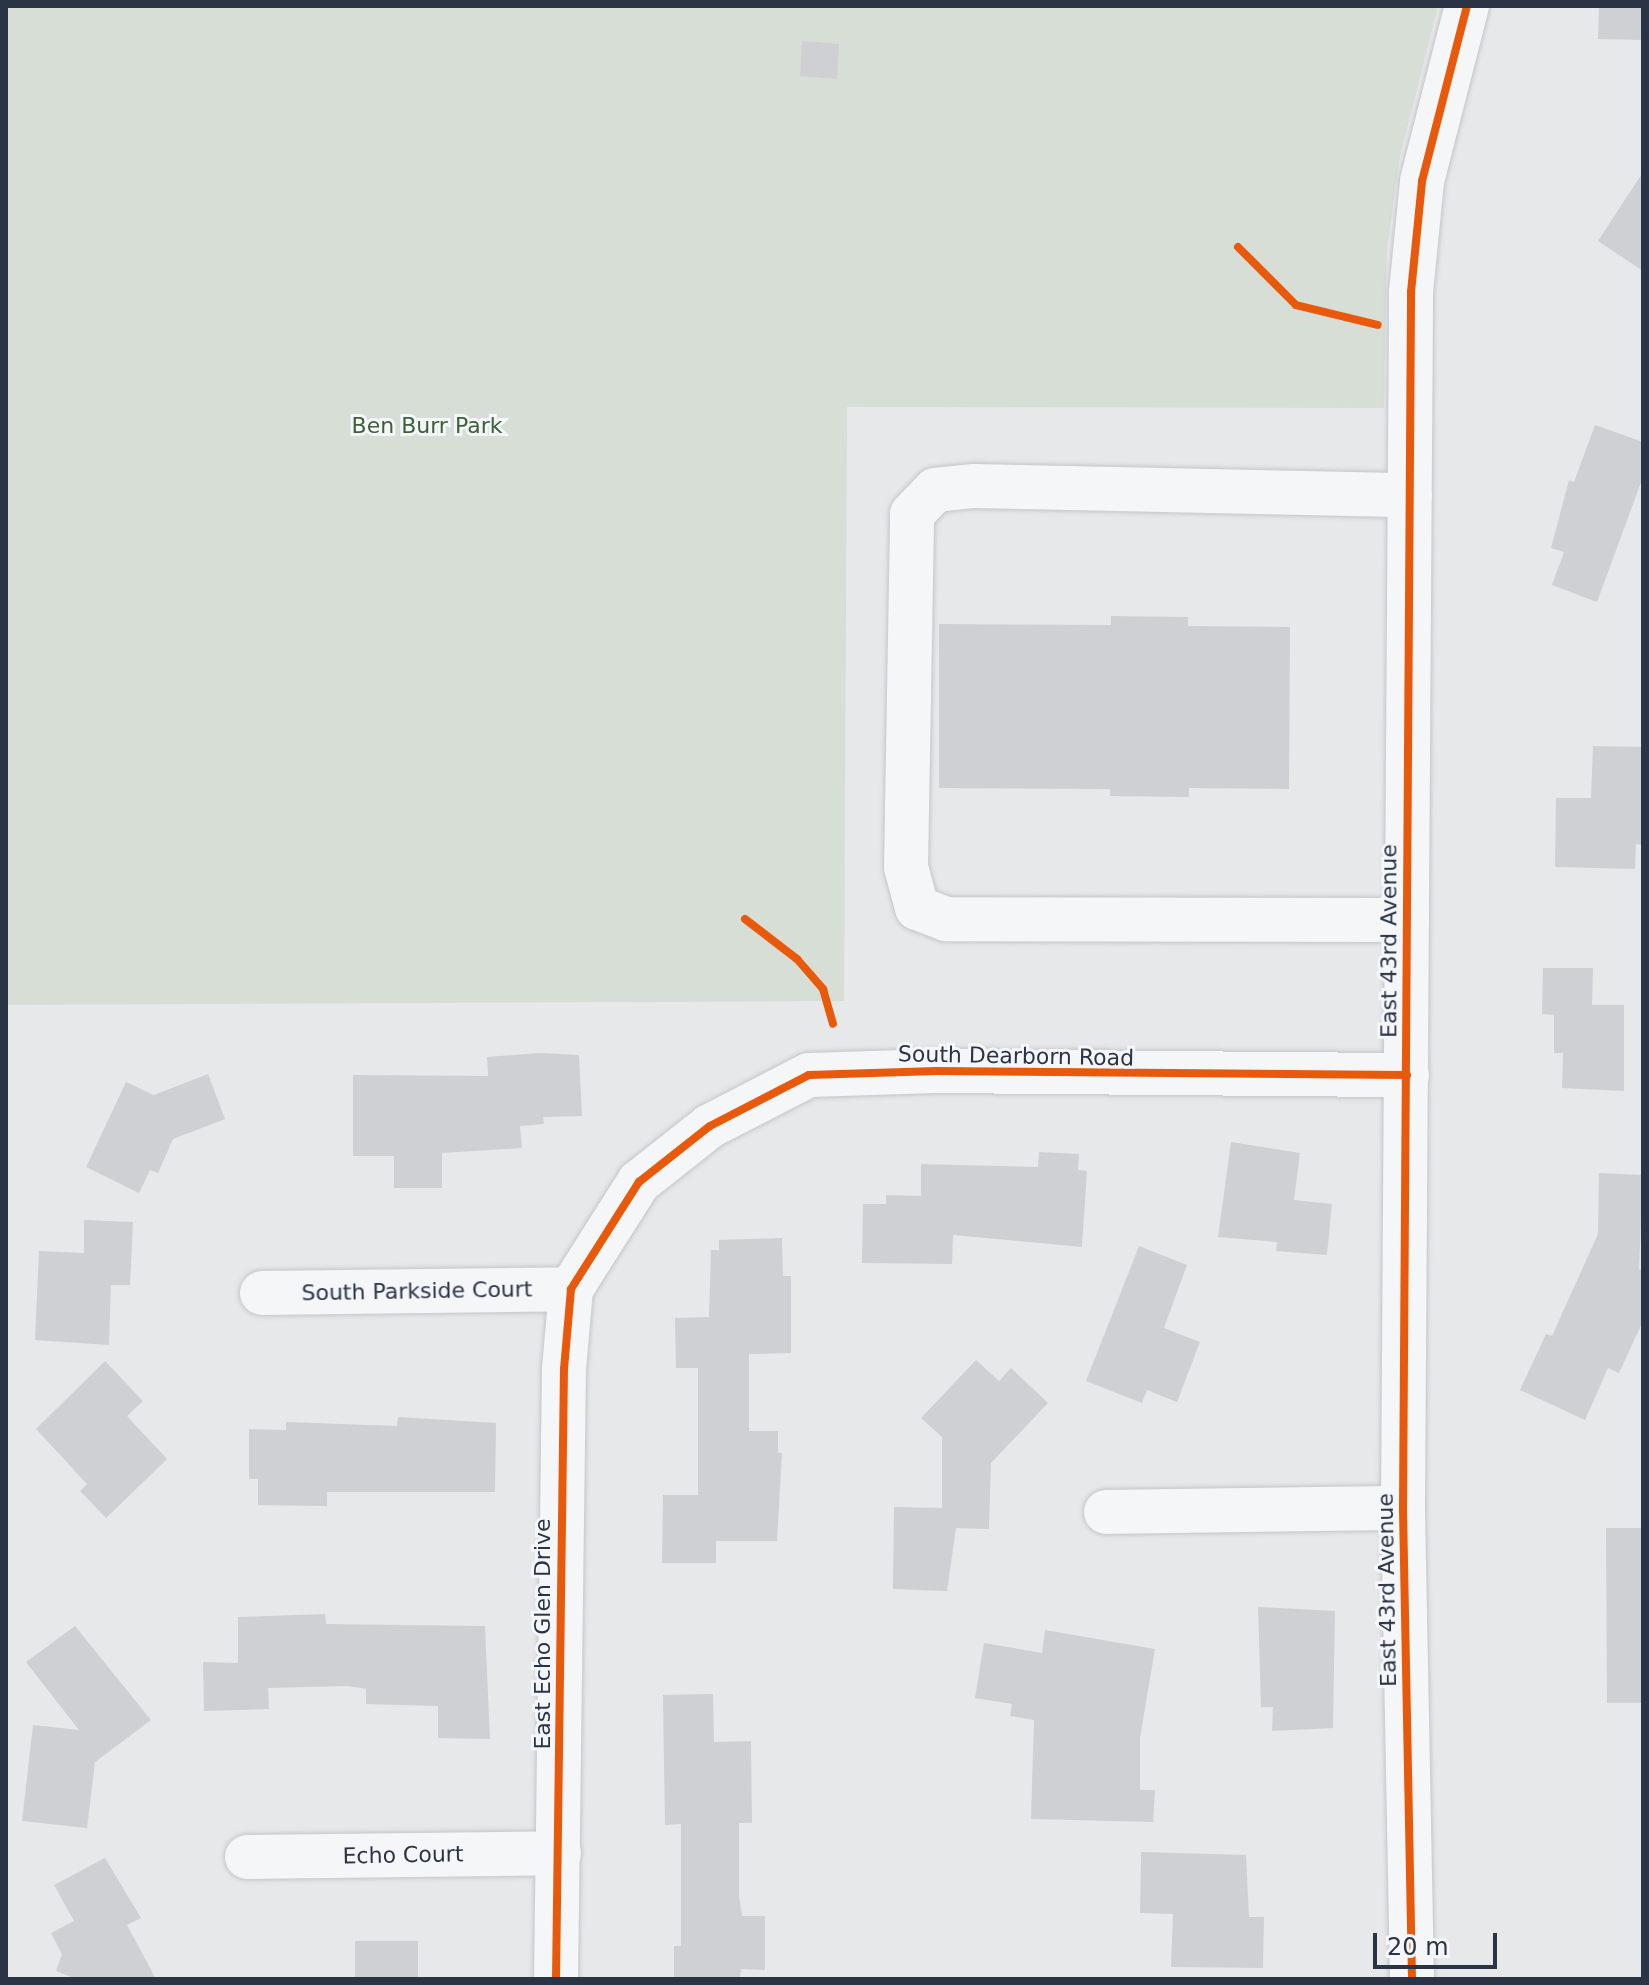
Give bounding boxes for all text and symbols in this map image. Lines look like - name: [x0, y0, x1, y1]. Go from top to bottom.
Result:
- park label: Ben Burr Park: [352, 413, 502, 439]
- street label: East 43rd Avenue: [1376, 844, 1402, 1038]
- street label: South Dearborn Road: [898, 1041, 1134, 1071]
- street label: South Parkside Court: [301, 1276, 533, 1306]
- street label: East 43rd Avenue: [1372, 1493, 1402, 1687]
- street label: East Echo Glen Drive: [530, 1518, 556, 1750]
- street label: Echo Court: [342, 1841, 464, 1869]
- scale bar: [1377, 1917, 1501, 1967]
- text: 20 m: [1387, 1933, 1449, 1961]

